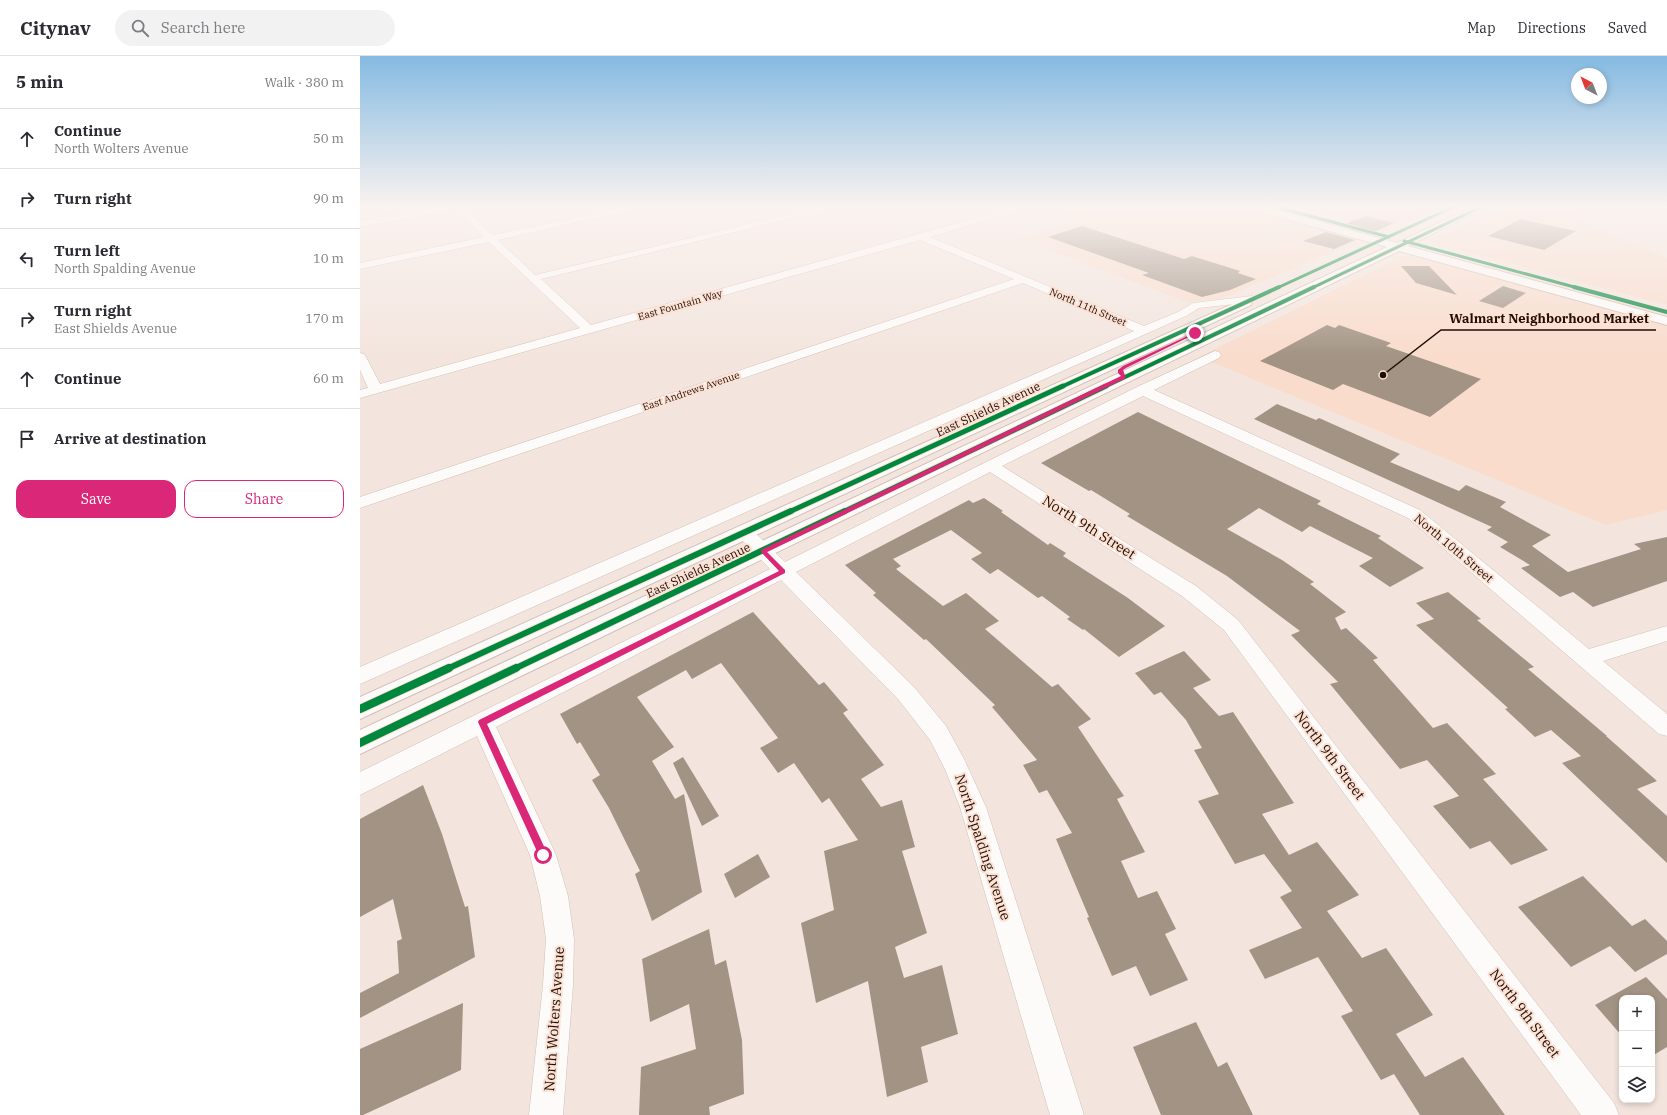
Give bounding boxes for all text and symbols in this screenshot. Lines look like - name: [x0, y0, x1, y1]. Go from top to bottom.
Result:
- search box: [115, 10, 395, 46]
- text: Citynav: [20, 16, 91, 40]
- icon: search: [129, 17, 151, 39]
- text: Search here: [161, 18, 245, 37]
- text: Map: [1467, 19, 1496, 37]
- text: Directions: [1518, 19, 1586, 37]
- text: Saved: [1608, 19, 1647, 37]
- north arrow: [1571, 68, 1607, 104]
- text: 5 min: [16, 71, 64, 93]
- text: Walk · 380 m: [265, 74, 344, 91]
- text: Continue: [54, 121, 121, 140]
- icon: ahead: [16, 128, 38, 150]
- text: 50 m: [313, 130, 344, 147]
- text: North Wolters Avenue: [54, 140, 189, 157]
- icon: right: [16, 188, 38, 210]
- text: Turn right: [54, 189, 132, 208]
- text: 90 m: [313, 190, 344, 207]
- text: Turn left: [54, 241, 120, 260]
- icon: left: [16, 248, 38, 270]
- text: 10 m: [313, 250, 344, 267]
- text: North Spalding Avenue: [54, 260, 196, 277]
- street label: North 11th Street: [1048, 285, 1129, 329]
- street label: East Fountain Way: [636, 287, 724, 323]
- text: Turn right: [54, 301, 132, 320]
- callout: Walmart Neighborhood Market: [1441, 305, 1656, 330]
- icon: right: [16, 308, 38, 330]
- text: 170 m: [305, 310, 344, 327]
- text: Walmart Neighborhood Market: [1449, 310, 1649, 327]
- text: East Shields Avenue: [54, 320, 177, 337]
- route end: [1186, 324, 1204, 342]
- icon: ahead: [16, 368, 38, 390]
- street label: East Andrews Avenue: [641, 368, 741, 414]
- text: Continue: [54, 369, 121, 388]
- text: 60 m: [313, 370, 344, 387]
- street label: East Shields Avenue: [933, 378, 1043, 440]
- icon: arrive: [16, 428, 38, 450]
- text: Arrive at destination: [54, 429, 206, 448]
- button: Save: [16, 480, 176, 518]
- button: Share: [184, 480, 344, 518]
- street label: North 9th Street: [1039, 491, 1139, 563]
- street label: North 10th Street: [1411, 511, 1497, 585]
- street label: East Shields Avenue: [643, 539, 753, 601]
- street label: North 9th Street: [1291, 707, 1369, 803]
- street label: North Spalding Avenue: [951, 772, 1015, 922]
- route start: [534, 846, 552, 864]
- street label: North Wolters Avenue: [540, 946, 568, 1092]
- street label: North 9th Street: [1486, 965, 1564, 1061]
- map controls: [1619, 995, 1655, 1103]
- button: +: [1619, 995, 1655, 1031]
- button: −: [1619, 1031, 1655, 1067]
- button: layers: [1619, 1067, 1655, 1103]

